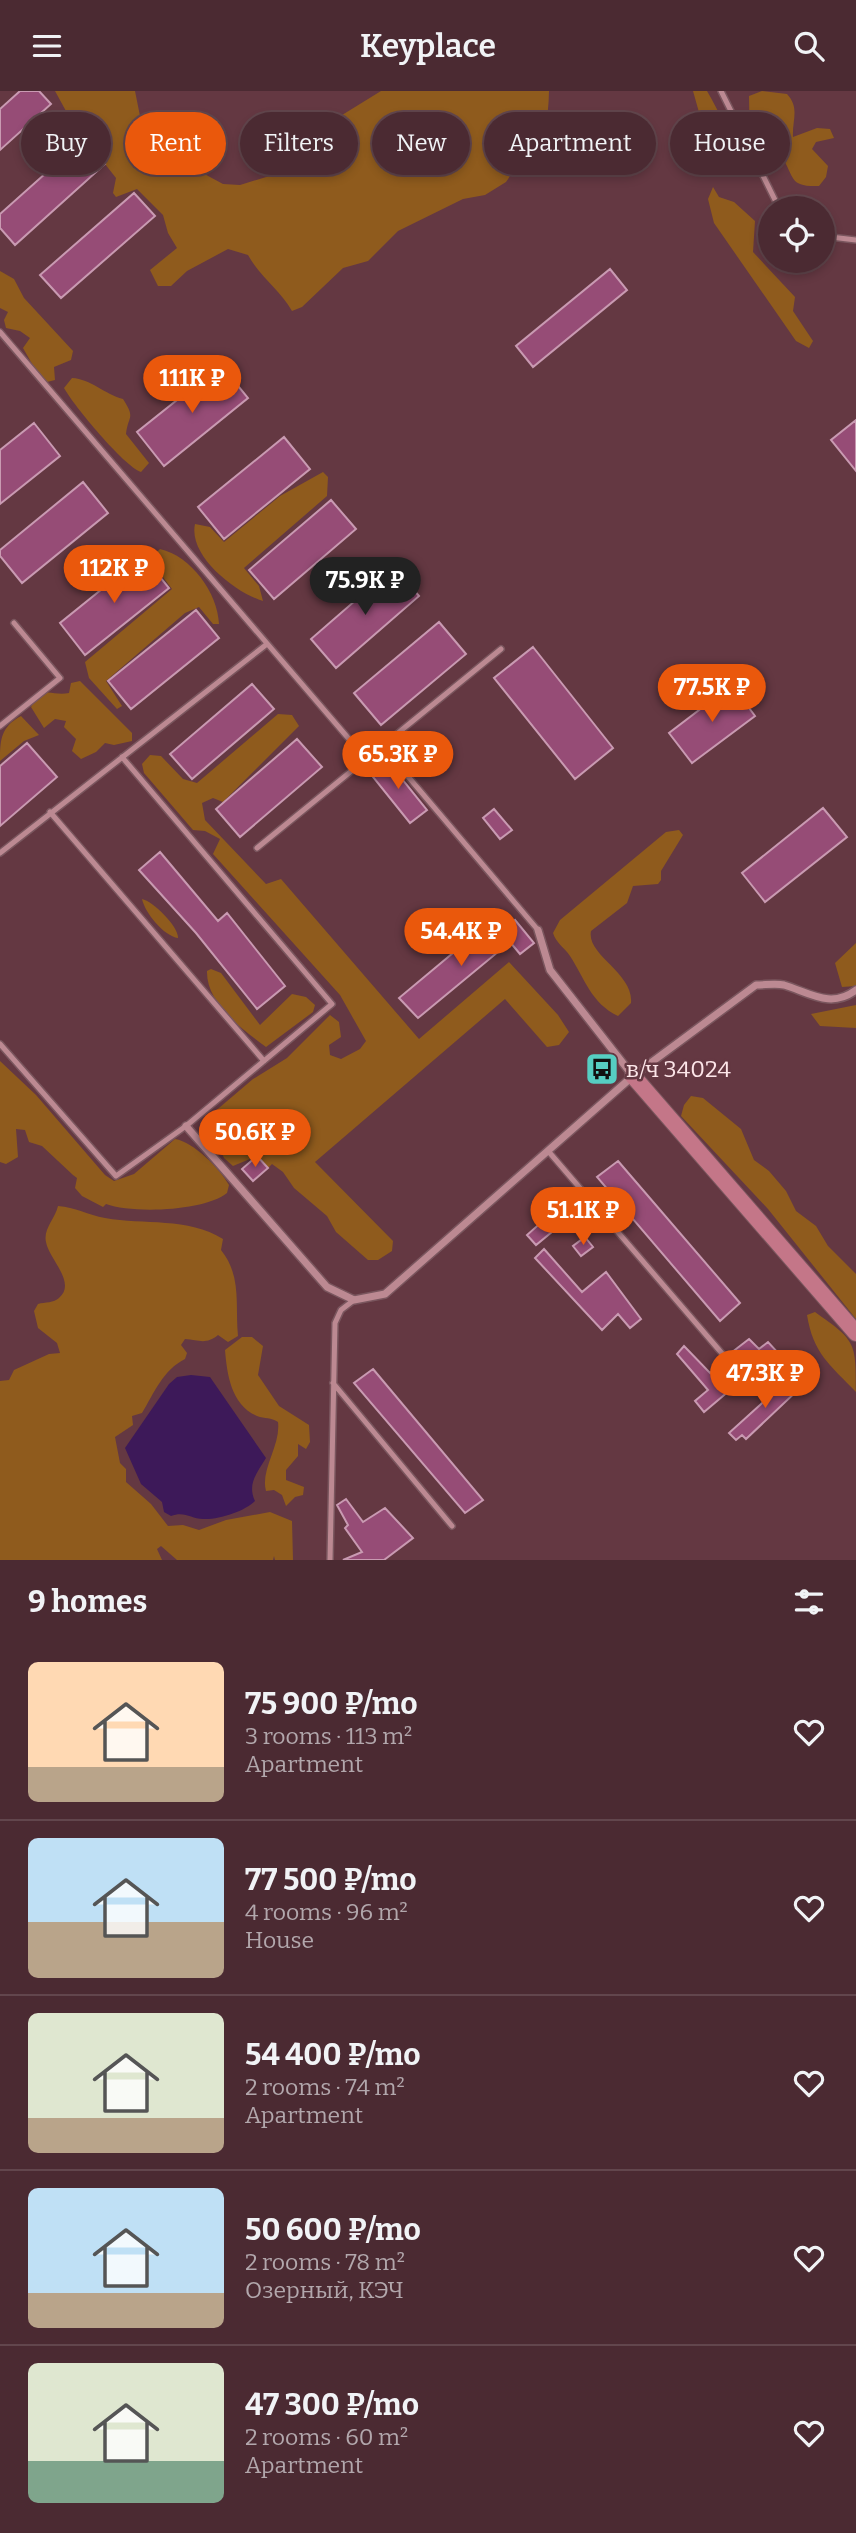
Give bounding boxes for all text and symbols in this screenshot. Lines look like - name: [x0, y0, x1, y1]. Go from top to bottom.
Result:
- icon: menu: [28, 27, 66, 65]
- text: Keyplace: [360, 27, 496, 65]
- icon: search: [790, 27, 828, 65]
- chip: Buy: [21, 112, 111, 175]
- chip: Rent: [125, 112, 226, 175]
- chip: Filters: [240, 112, 358, 175]
- chip: New: [372, 112, 470, 175]
- chip: Apartment: [484, 112, 656, 175]
- chip: House: [670, 112, 790, 175]
- map controls: [758, 196, 835, 273]
- button: locate: [758, 196, 835, 273]
- pin: 111K ₽: [135, 355, 249, 415]
- text: 111K ₽: [159, 364, 225, 392]
- pin: 112K ₽: [57, 545, 171, 605]
- text: 112K ₽: [80, 554, 148, 582]
- pin: 75.9K ₽: [300, 557, 430, 617]
- text: 75.9K ₽: [326, 566, 404, 594]
- pin: 77.5K ₽: [647, 665, 777, 724]
- text: 77.5K ₽: [674, 673, 750, 701]
- pin: 65.3K ₽: [333, 731, 463, 791]
- text: 65.3K ₽: [358, 740, 438, 768]
- pin: 54.4K ₽: [396, 909, 526, 968]
- text: 54.4K ₽: [420, 917, 502, 945]
- bus stop icon: в/ч 34024: [583, 1050, 621, 1088]
- place label: в/ч 34024: [626, 1055, 731, 1083]
- pin: 50.6K ₽: [190, 1109, 320, 1169]
- text: 50.6K ₽: [215, 1118, 295, 1146]
- pin: 51.1K ₽: [518, 1187, 648, 1247]
- text: 51.1K ₽: [547, 1196, 619, 1224]
- pin: 47.3K ₽: [700, 1351, 830, 1410]
- text: 47.3K ₽: [726, 1359, 804, 1387]
- icon: filters: [790, 1583, 828, 1621]
- text: 9 homes: [28, 1584, 147, 1620]
- text: 75 900 ₽/mo: [245, 1686, 418, 1722]
- icon: home: [84, 1690, 168, 1774]
- icon: heart: [790, 1713, 828, 1751]
- text: 3 rooms · 113 m²: [245, 1722, 412, 1750]
- text: Apartment: [245, 1750, 363, 1778]
- text: 77 500 ₽/mo: [245, 1862, 417, 1898]
- icon: home: [84, 1866, 168, 1950]
- icon: heart: [790, 1889, 828, 1927]
- text: 4 rooms · 96 m²: [245, 1898, 408, 1926]
- text: House: [245, 1926, 314, 1954]
- text: 54 400 ₽/mo: [245, 2037, 421, 2073]
- icon: home: [84, 2041, 168, 2125]
- icon: heart: [790, 2064, 828, 2102]
- text: 2 rooms · 74 m²: [245, 2073, 405, 2101]
- text: Apartment: [245, 2101, 363, 2129]
- text: 50 600 ₽/mo: [245, 2212, 421, 2248]
- icon: home: [84, 2216, 168, 2300]
- icon: heart: [790, 2239, 828, 2277]
- text: 2 rooms · 78 m²: [245, 2248, 405, 2276]
- text: Озерный, КЭЧ: [245, 2276, 404, 2304]
- text: 47 300 ₽/mo: [245, 2387, 419, 2423]
- icon: home: [84, 2391, 168, 2475]
- icon: heart: [790, 2414, 828, 2452]
- text: 2 rooms · 60 m²: [245, 2423, 408, 2451]
- text: Apartment: [245, 2451, 363, 2479]

